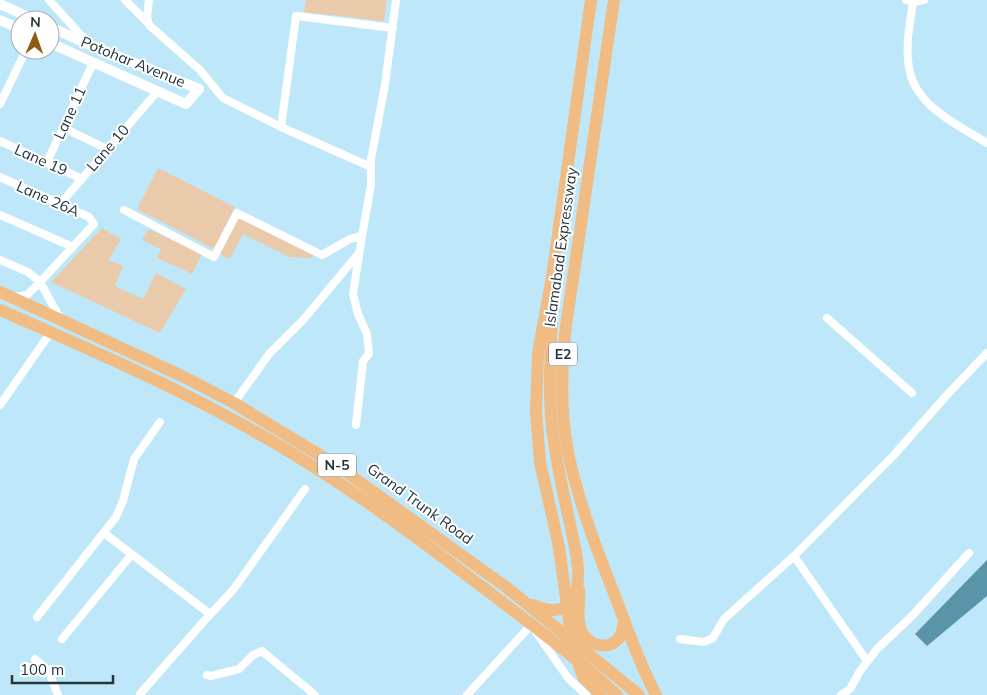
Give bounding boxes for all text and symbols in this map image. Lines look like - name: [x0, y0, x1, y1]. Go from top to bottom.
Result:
- north arrow: [10, 10, 60, 60]
- text: N: [30, 13, 41, 31]
- street label: Potohar Avenue: [78, 32, 188, 91]
- street label: Lane 11: [49, 83, 90, 142]
- street label: Lane 10: [82, 120, 133, 175]
- street label: Lane 19: [12, 139, 71, 180]
- street label: Islamabad Expressway: [540, 166, 581, 328]
- street label: Lane 26A: [14, 176, 83, 221]
- road number: E2: [549, 342, 577, 366]
- road number: N-5: [318, 454, 356, 476]
- street label: Grand Trunk Road: [364, 459, 477, 548]
- scale bar: [12, 652, 114, 684]
- text: 100 m: [20, 660, 64, 679]

